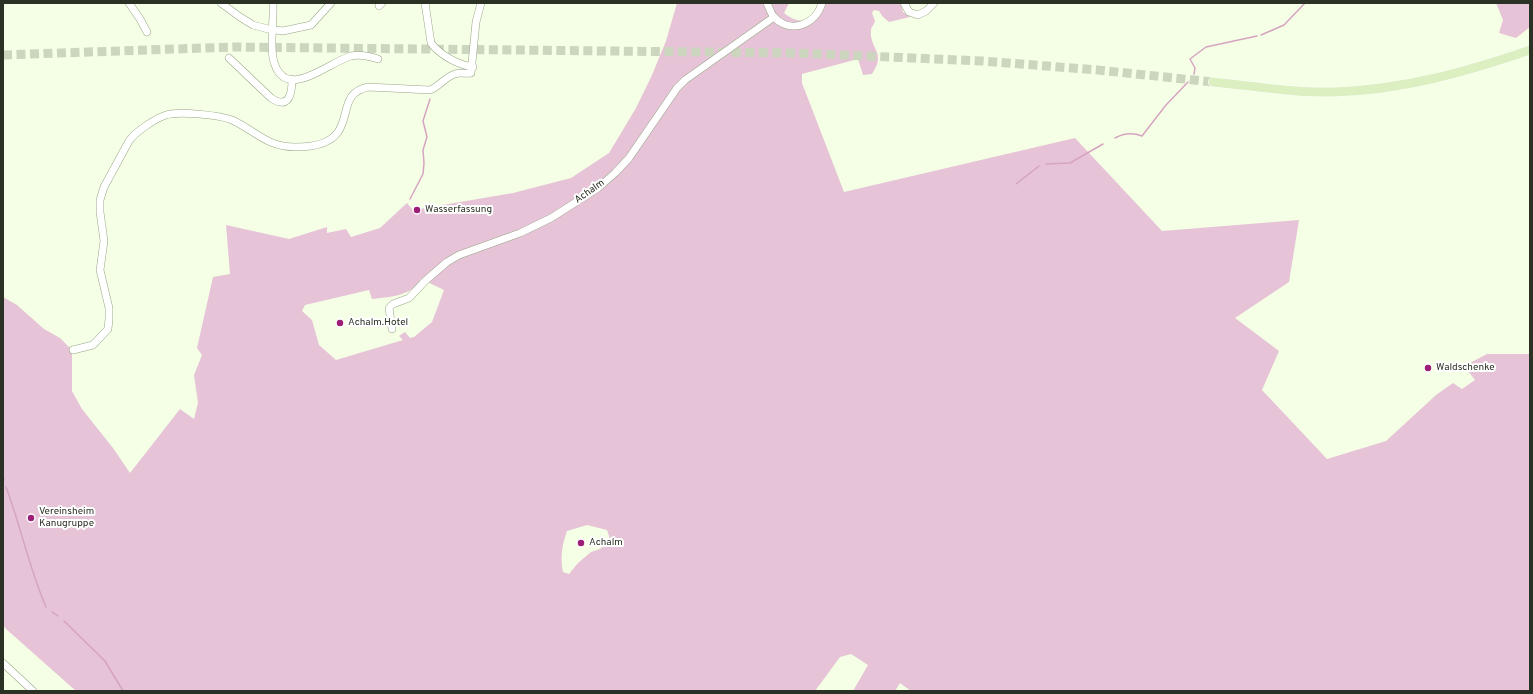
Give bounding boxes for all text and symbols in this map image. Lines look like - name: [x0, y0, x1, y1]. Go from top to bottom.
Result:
- street label: Achalm: [573, 177, 607, 207]
- place label: Wasserfassung: [425, 204, 492, 216]
- marker: Wasserfassung: [412, 205, 422, 215]
- place label: Achalm.Hotel: [348, 317, 408, 329]
- marker: Achalm.Hotel: [335, 318, 345, 328]
- place label: Waldschenke: [1436, 362, 1495, 374]
- marker: Waldschenke: [1423, 363, 1433, 373]
- place label: Vereinsheim Kanugruppe: [39, 506, 94, 530]
- marker: Vereinsheim Kanugruppe: [26, 513, 36, 523]
- place label: Achalm: [589, 537, 623, 549]
- marker: Achalm: [576, 538, 586, 548]

